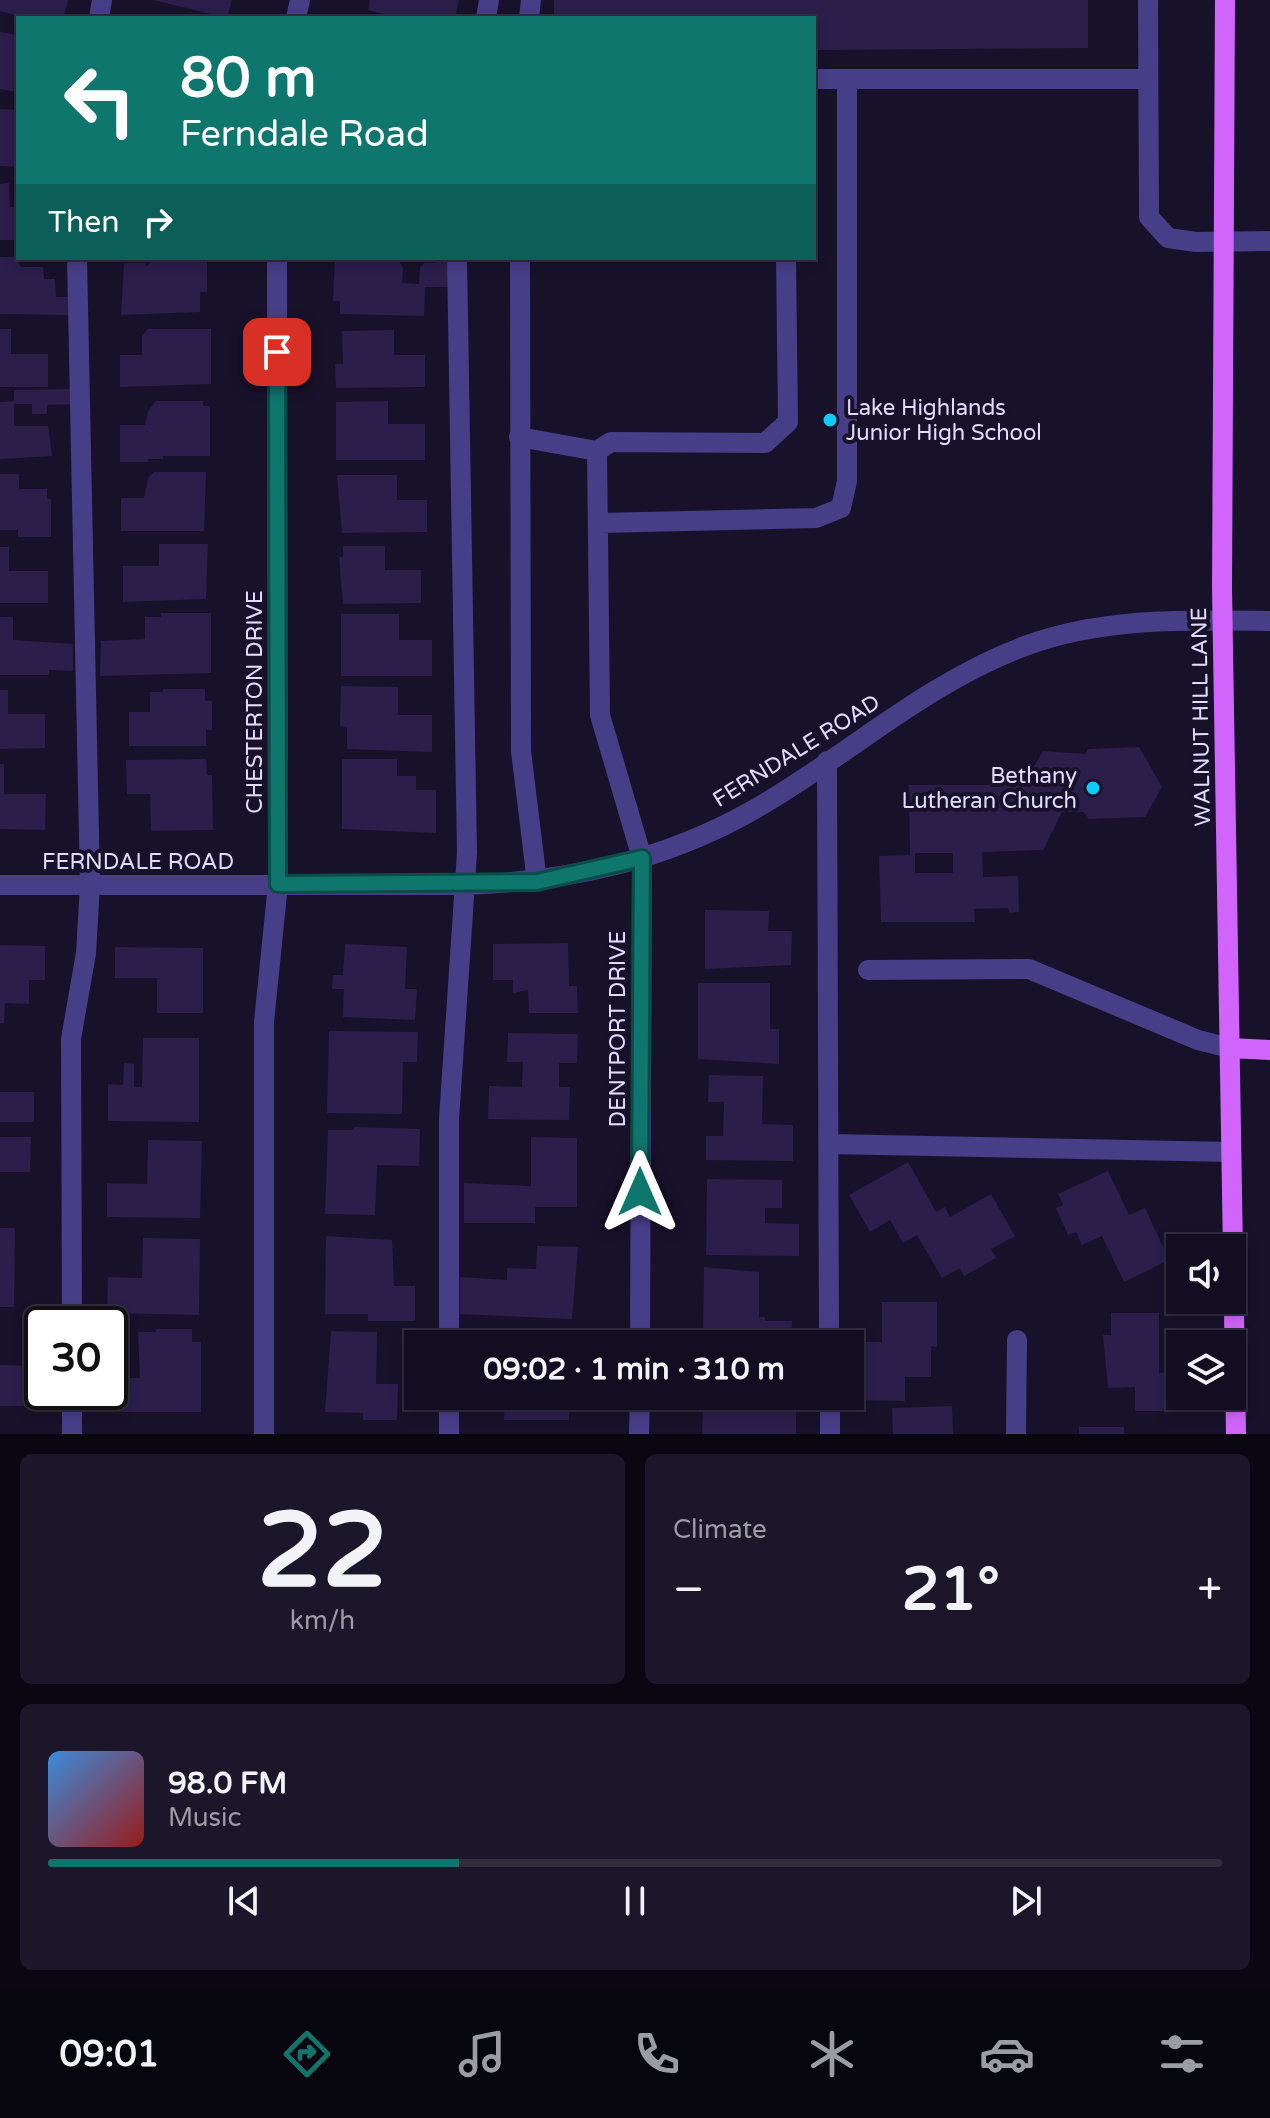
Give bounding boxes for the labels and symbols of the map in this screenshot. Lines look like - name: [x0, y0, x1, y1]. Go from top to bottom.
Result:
- pin: [243, 318, 311, 386]
- place label: Lake Highlands Junior High School: [846, 395, 1042, 446]
- marker: Lake Highlands Junior High School: [821, 411, 839, 429]
- street label: CHESTERTON DRIVE: [242, 590, 268, 814]
- street label: WALNUT HILL LANE: [1186, 607, 1216, 827]
- street label: FERNDALE ROAD: [708, 689, 885, 813]
- place label: Bethany Lutheran Church: [902, 763, 1077, 814]
- marker: Bethany Lutheran Church: [1084, 779, 1102, 797]
- street label: FERNDALE ROAD: [42, 849, 234, 875]
- street label: DENTPORT DRIVE: [605, 931, 631, 1127]
- position arrow: [598, 1150, 682, 1234]
- speed limit sign: 30: [24, 1306, 128, 1410]

